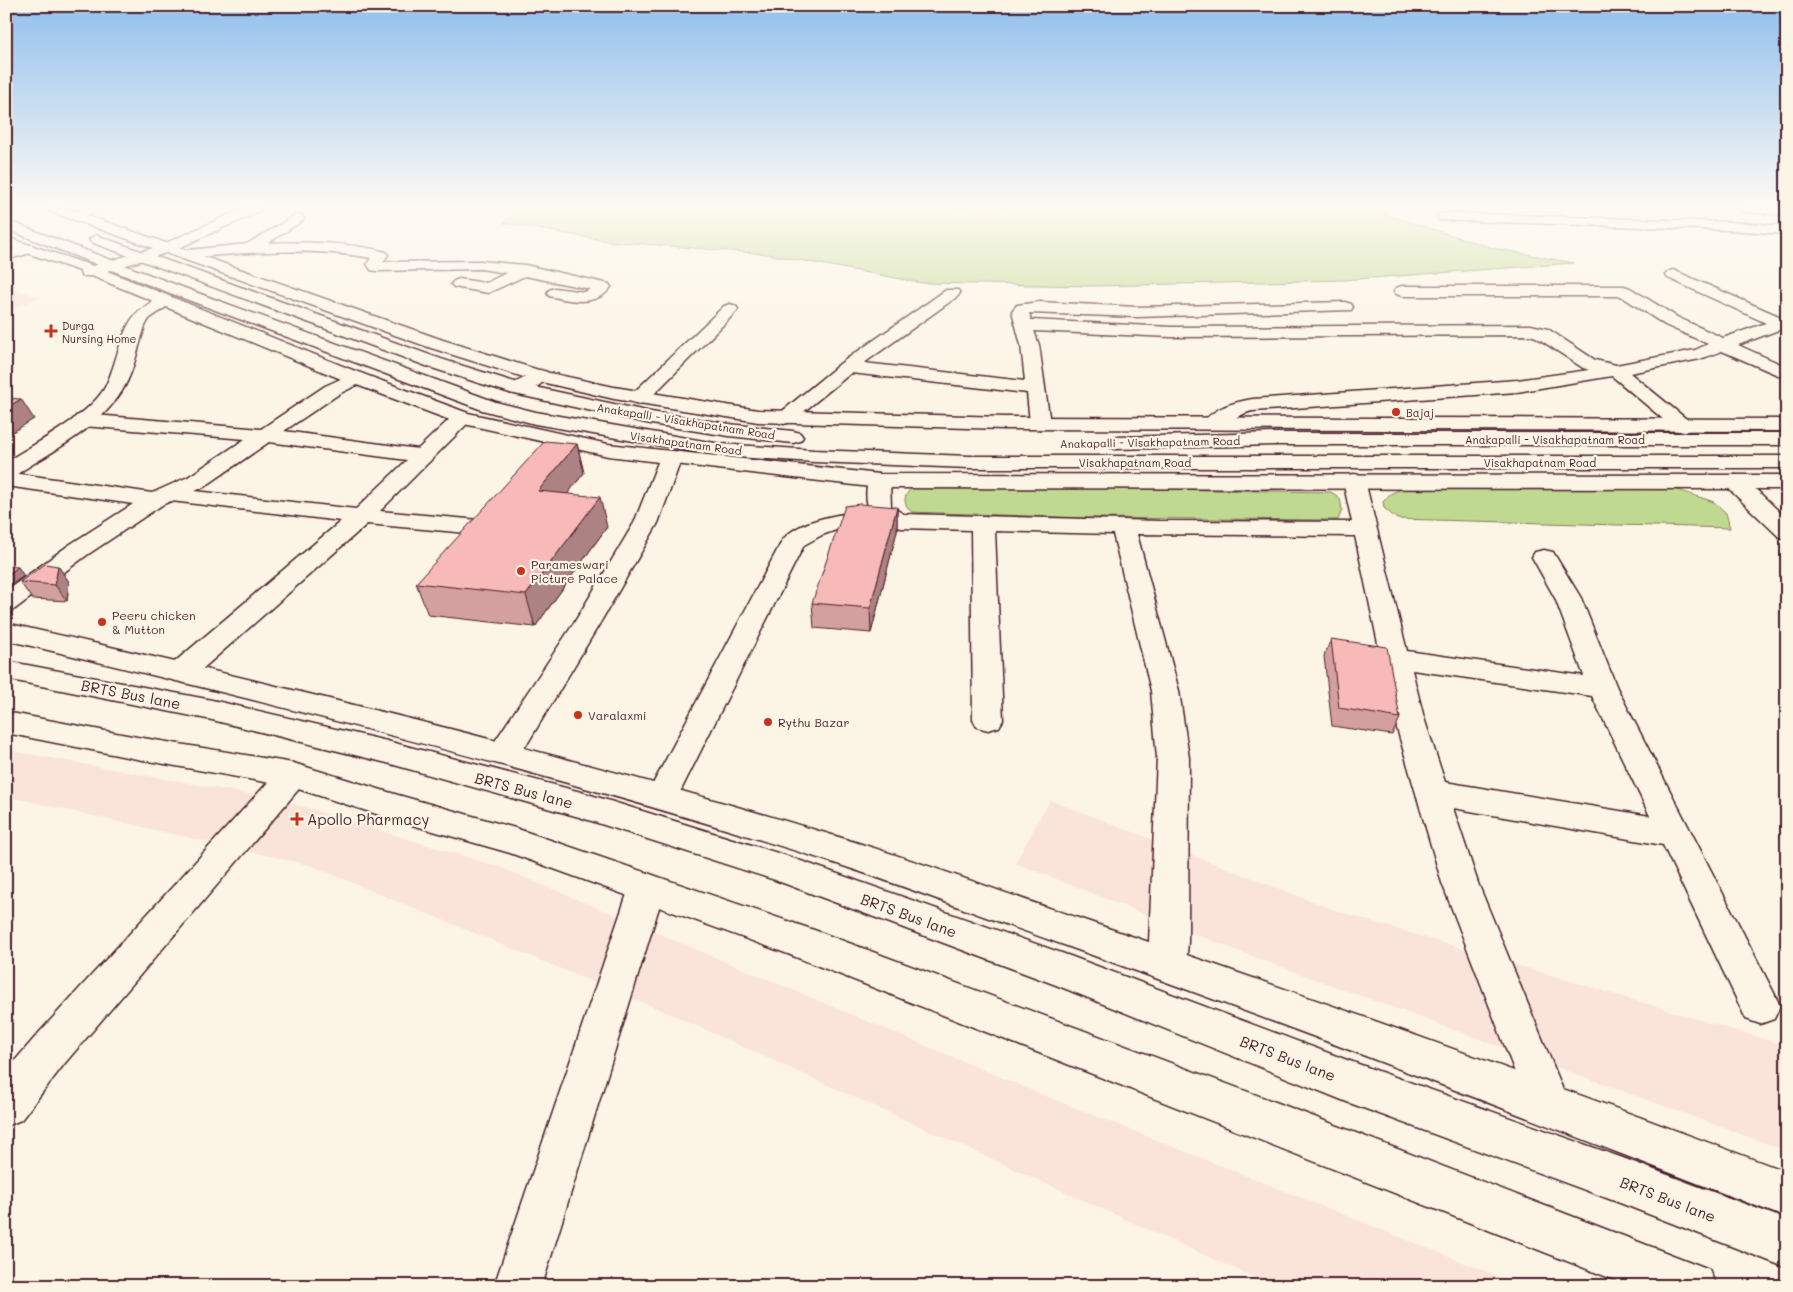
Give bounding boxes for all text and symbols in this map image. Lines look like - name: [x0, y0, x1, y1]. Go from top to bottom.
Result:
- place label: Durga Nursing Home: [62, 318, 136, 346]
- marker: Durga Nursing Home: [44, 324, 58, 338]
- street label: Anakapalli - Visakhapatnam Road: [596, 400, 776, 442]
- place label: Bajaj: [1406, 405, 1434, 420]
- marker: Bajaj: [1390, 406, 1402, 418]
- street label: Visakhapatnam Road: [629, 429, 743, 457]
- street label: Anakapalli - Visakhapatnam Road: [1465, 432, 1645, 447]
- street label: Anakapalli - Visakhapatnam Road: [1060, 433, 1240, 451]
- street label: Visakhapatnam Road: [1079, 455, 1191, 470]
- street label: Visakhapatnam Road: [1484, 455, 1596, 470]
- place label: Parameswari Picture Palace: [531, 556, 618, 586]
- marker: Parameswari Picture Palace: [515, 565, 527, 577]
- place label: Peeru chicken & Mutton: [112, 607, 196, 637]
- marker: Peeru chicken & Mutton: [96, 616, 108, 628]
- street label: BRTS Bus lane: [80, 675, 182, 713]
- place label: Varalaxmi: [588, 707, 647, 723]
- marker: Varalaxmi: [572, 709, 584, 721]
- place label: Rythu Bazar: [778, 714, 850, 730]
- marker: Rythu Bazar: [762, 716, 774, 728]
- street label: BRTS Bus lane: [473, 767, 575, 813]
- place label: Apollo Pharmacy: [307, 809, 429, 829]
- marker: Apollo Pharmacy: [291, 813, 303, 825]
- street label: BRTS Bus lane: [858, 888, 960, 942]
- street label: BRTS Bus lane: [1237, 1031, 1339, 1085]
- street label: BRTS Bus lane: [1617, 1172, 1719, 1226]

